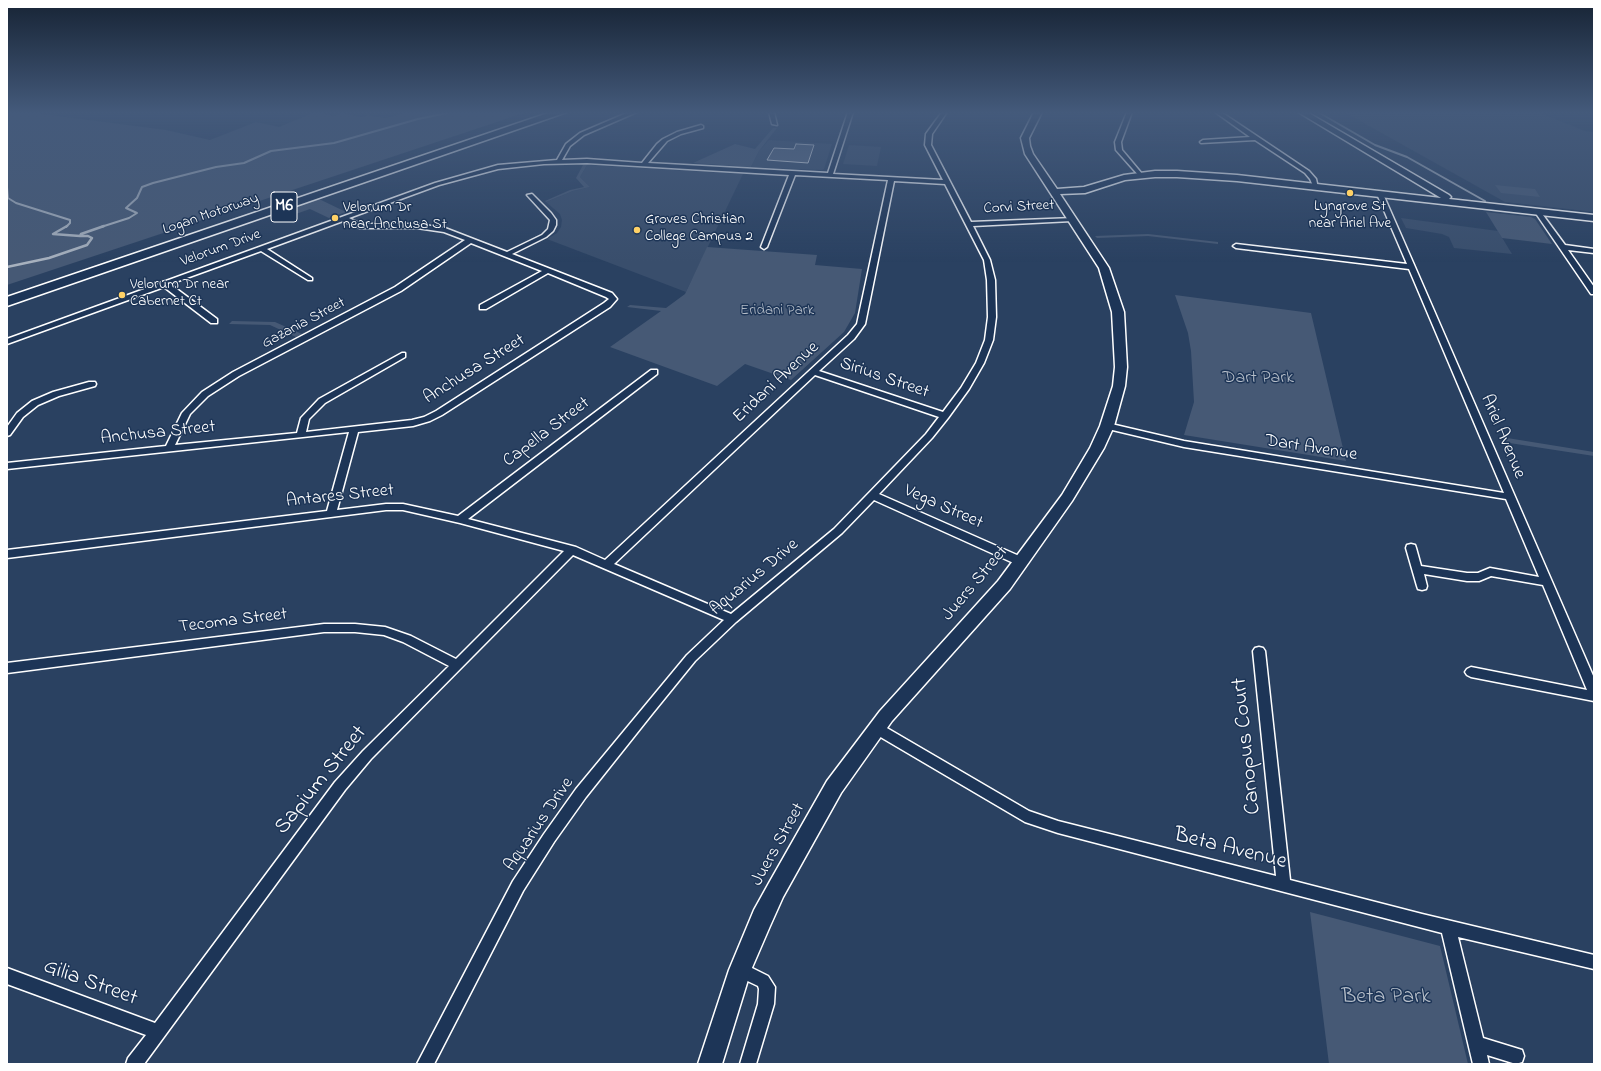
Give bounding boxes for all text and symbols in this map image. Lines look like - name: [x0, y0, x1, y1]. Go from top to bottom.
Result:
- marker: Lyngrove St near Ariel Ave: [1345, 188, 1355, 198]
- street label: Logan Motorway: [161, 190, 261, 240]
- road number: M6: [271, 192, 297, 222]
- street label: Corvi Street: [983, 197, 1055, 219]
- place label: Lyngrove St near Ariel Ave: [1309, 199, 1391, 234]
- place label: Velorum Dr near Anchusa St: [343, 200, 447, 235]
- place label: Groves Christian College Campus 2: [645, 212, 753, 247]
- marker: Velorum Dr near Anchusa St: [330, 213, 340, 223]
- marker: Groves Christian College Campus 2: [632, 225, 642, 235]
- street label: Velorum Drive: [178, 226, 264, 272]
- place label: Velorum Dr near Cabernet Ct: [130, 277, 229, 312]
- marker: Velorum Dr near Cabernet Ct: [117, 290, 127, 300]
- street label: Gazania Street: [259, 295, 349, 353]
- park label: Eridani Park: [740, 303, 814, 321]
- street label: Anchusa Street: [420, 330, 530, 410]
- street label: Eridani Avenue: [729, 338, 825, 428]
- street label: Sirius Street: [837, 354, 931, 404]
- park label: Dart Park: [1222, 368, 1294, 390]
- street label: Ariel Avenue: [1475, 392, 1529, 482]
- street label: Capella Street: [499, 393, 595, 473]
- street label: Anchusa Street: [99, 417, 217, 451]
- street label: Dart Avenue: [1263, 431, 1359, 467]
- street label: Antares Street: [285, 481, 395, 513]
- street label: Vega Street: [900, 481, 986, 535]
- street label: Aquarius Drive: [706, 535, 804, 621]
- street label: Juers Street: [938, 542, 1014, 626]
- street label: Tecoma Street: [177, 605, 289, 639]
- street label: Canopus Court: [1228, 676, 1268, 816]
- street label: Sapium Street: [270, 721, 374, 841]
- street label: Aquarius Drive: [501, 774, 579, 876]
- street label: Juers Street: [747, 800, 811, 890]
- street label: Beta Avenue: [1171, 823, 1289, 877]
- street label: Gilia Street: [39, 955, 141, 1013]
- park label: Beta Park: [1341, 985, 1431, 1011]

